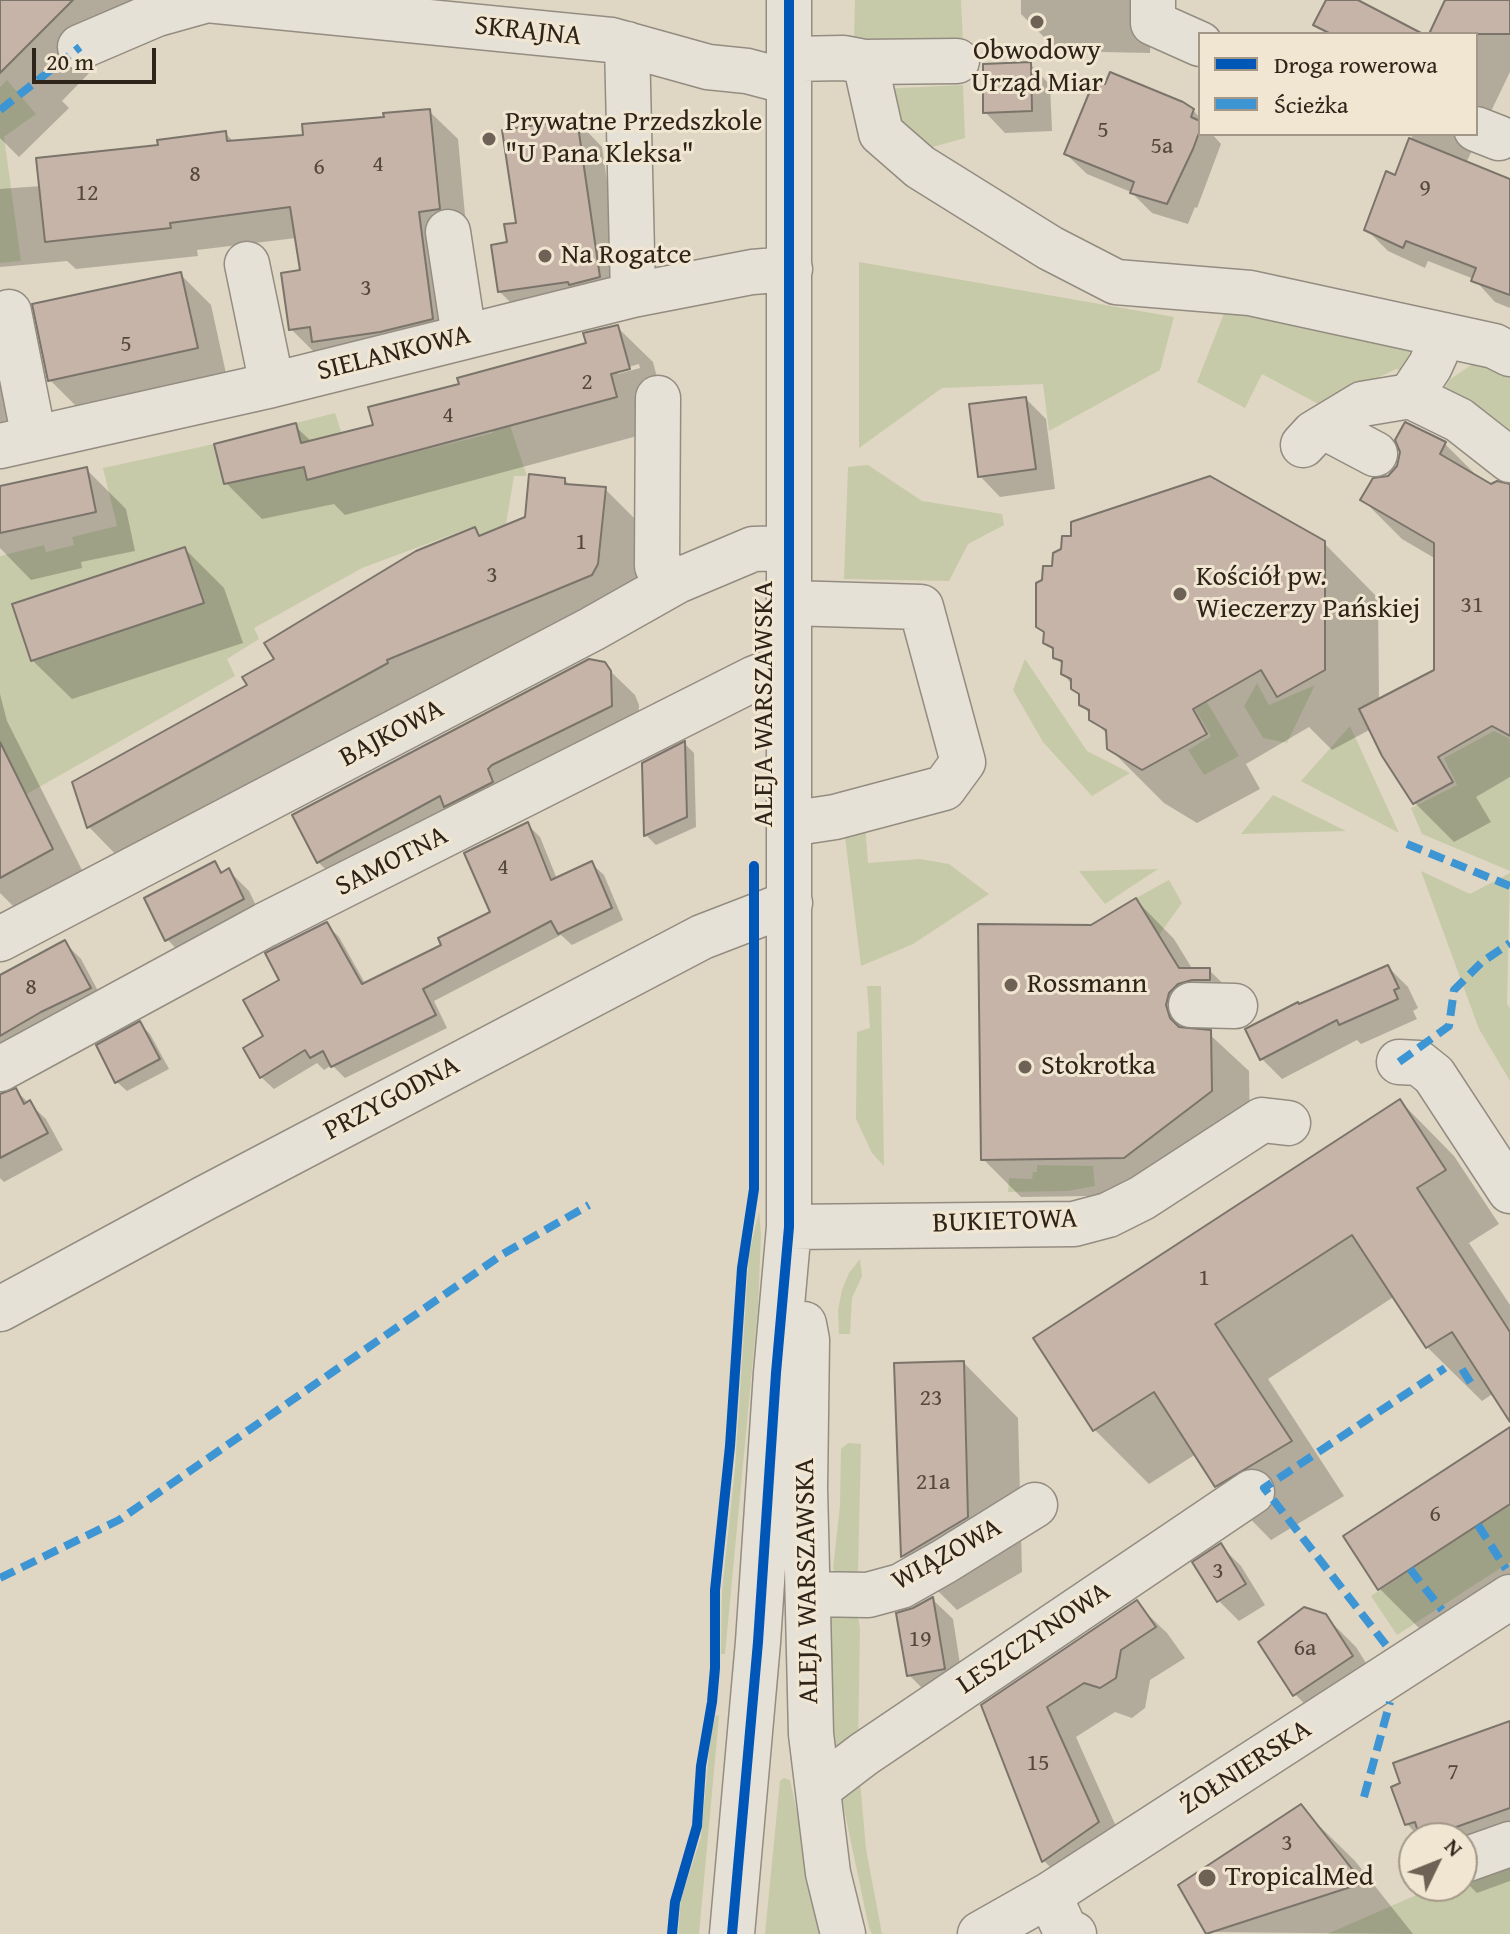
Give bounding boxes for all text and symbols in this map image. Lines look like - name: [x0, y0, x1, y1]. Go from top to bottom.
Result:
- street label: SKRAJNA: [473, 10, 583, 54]
- marker: Obwodowy Urząd Miar: [1028, 13, 1046, 31]
- scale bar: [36, 32, 160, 82]
- legend: [1198, 32, 1478, 136]
- place label: Obwodowy Urząd Miar: [971, 35, 1103, 101]
- text: 20 m: [46, 44, 94, 79]
- text: Droga rowerowa: [1274, 47, 1438, 82]
- text: Ścieżka: [1274, 87, 1348, 122]
- place label: Prywatne Przedszkole "U Pana Kleksa": [505, 106, 762, 172]
- house number: 5: [1097, 117, 1109, 145]
- marker: Prywatne Przedszkole "U Pana Kleksa": [480, 130, 498, 148]
- house number: 5a: [1151, 133, 1173, 161]
- house number: 4: [372, 151, 384, 179]
- house number: 6: [313, 154, 325, 182]
- house number: 8: [189, 161, 201, 189]
- house number: 9: [1419, 175, 1431, 203]
- house number: 12: [75, 180, 99, 208]
- place label: Na Rogatce: [561, 239, 692, 273]
- marker: Na Rogatce: [536, 247, 554, 265]
- house number: 3: [360, 275, 372, 303]
- street label: SIELANKOWA: [314, 319, 474, 389]
- house number: 5: [120, 331, 132, 359]
- house number: 2: [581, 369, 593, 397]
- house number: 4: [442, 402, 454, 430]
- house number: 1: [575, 529, 587, 557]
- place label: Kościół pw. Wieczerzy Pańskiej: [1196, 561, 1420, 627]
- house number: 3: [486, 562, 498, 590]
- street label: ALEJA WARSZAWSKA: [748, 581, 782, 827]
- marker: Kościół pw. Wieczerzy Pańskiej: [1171, 585, 1189, 603]
- house number: 31: [1460, 592, 1484, 620]
- street label: BAJKOWA: [334, 693, 450, 775]
- street label: SAMOTNA: [330, 819, 454, 905]
- house number: 4: [497, 854, 509, 882]
- place label: Rossmann: [1027, 968, 1147, 1002]
- house number: 8: [25, 974, 37, 1002]
- marker: Rossmann: [1002, 976, 1020, 994]
- street label: PRZYGODNA: [318, 1049, 466, 1149]
- place label: Stokrotka: [1041, 1050, 1156, 1084]
- marker: Stokrotka: [1016, 1058, 1034, 1076]
- street label: BUKIETOWA: [932, 1203, 1078, 1241]
- house number: 1: [1198, 1265, 1210, 1293]
- house number: 23: [919, 1385, 943, 1413]
- street label: ALEJA WARSZAWSKA: [789, 1458, 827, 1704]
- house number: 21a: [916, 1469, 950, 1497]
- house number: 6: [1429, 1501, 1441, 1529]
- street label: WIĄZOWA: [886, 1511, 1008, 1599]
- house number: 3: [1212, 1558, 1224, 1586]
- street label: LESZCZYNOWA: [951, 1576, 1117, 1702]
- house number: 19: [908, 1626, 932, 1654]
- house number: 6a: [1294, 1635, 1316, 1663]
- street label: ŻOŁNIERSKA: [1174, 1713, 1318, 1823]
- house number: 15: [1026, 1750, 1050, 1778]
- house number: 7: [1447, 1759, 1459, 1787]
- north arrow: [1398, 1822, 1478, 1902]
- house number: 3: [1281, 1830, 1293, 1858]
- text: N: [1437, 1831, 1471, 1863]
- place label: TropicalMed: [1225, 1861, 1374, 1895]
- marker: TropicalMed: [1196, 1867, 1218, 1889]

